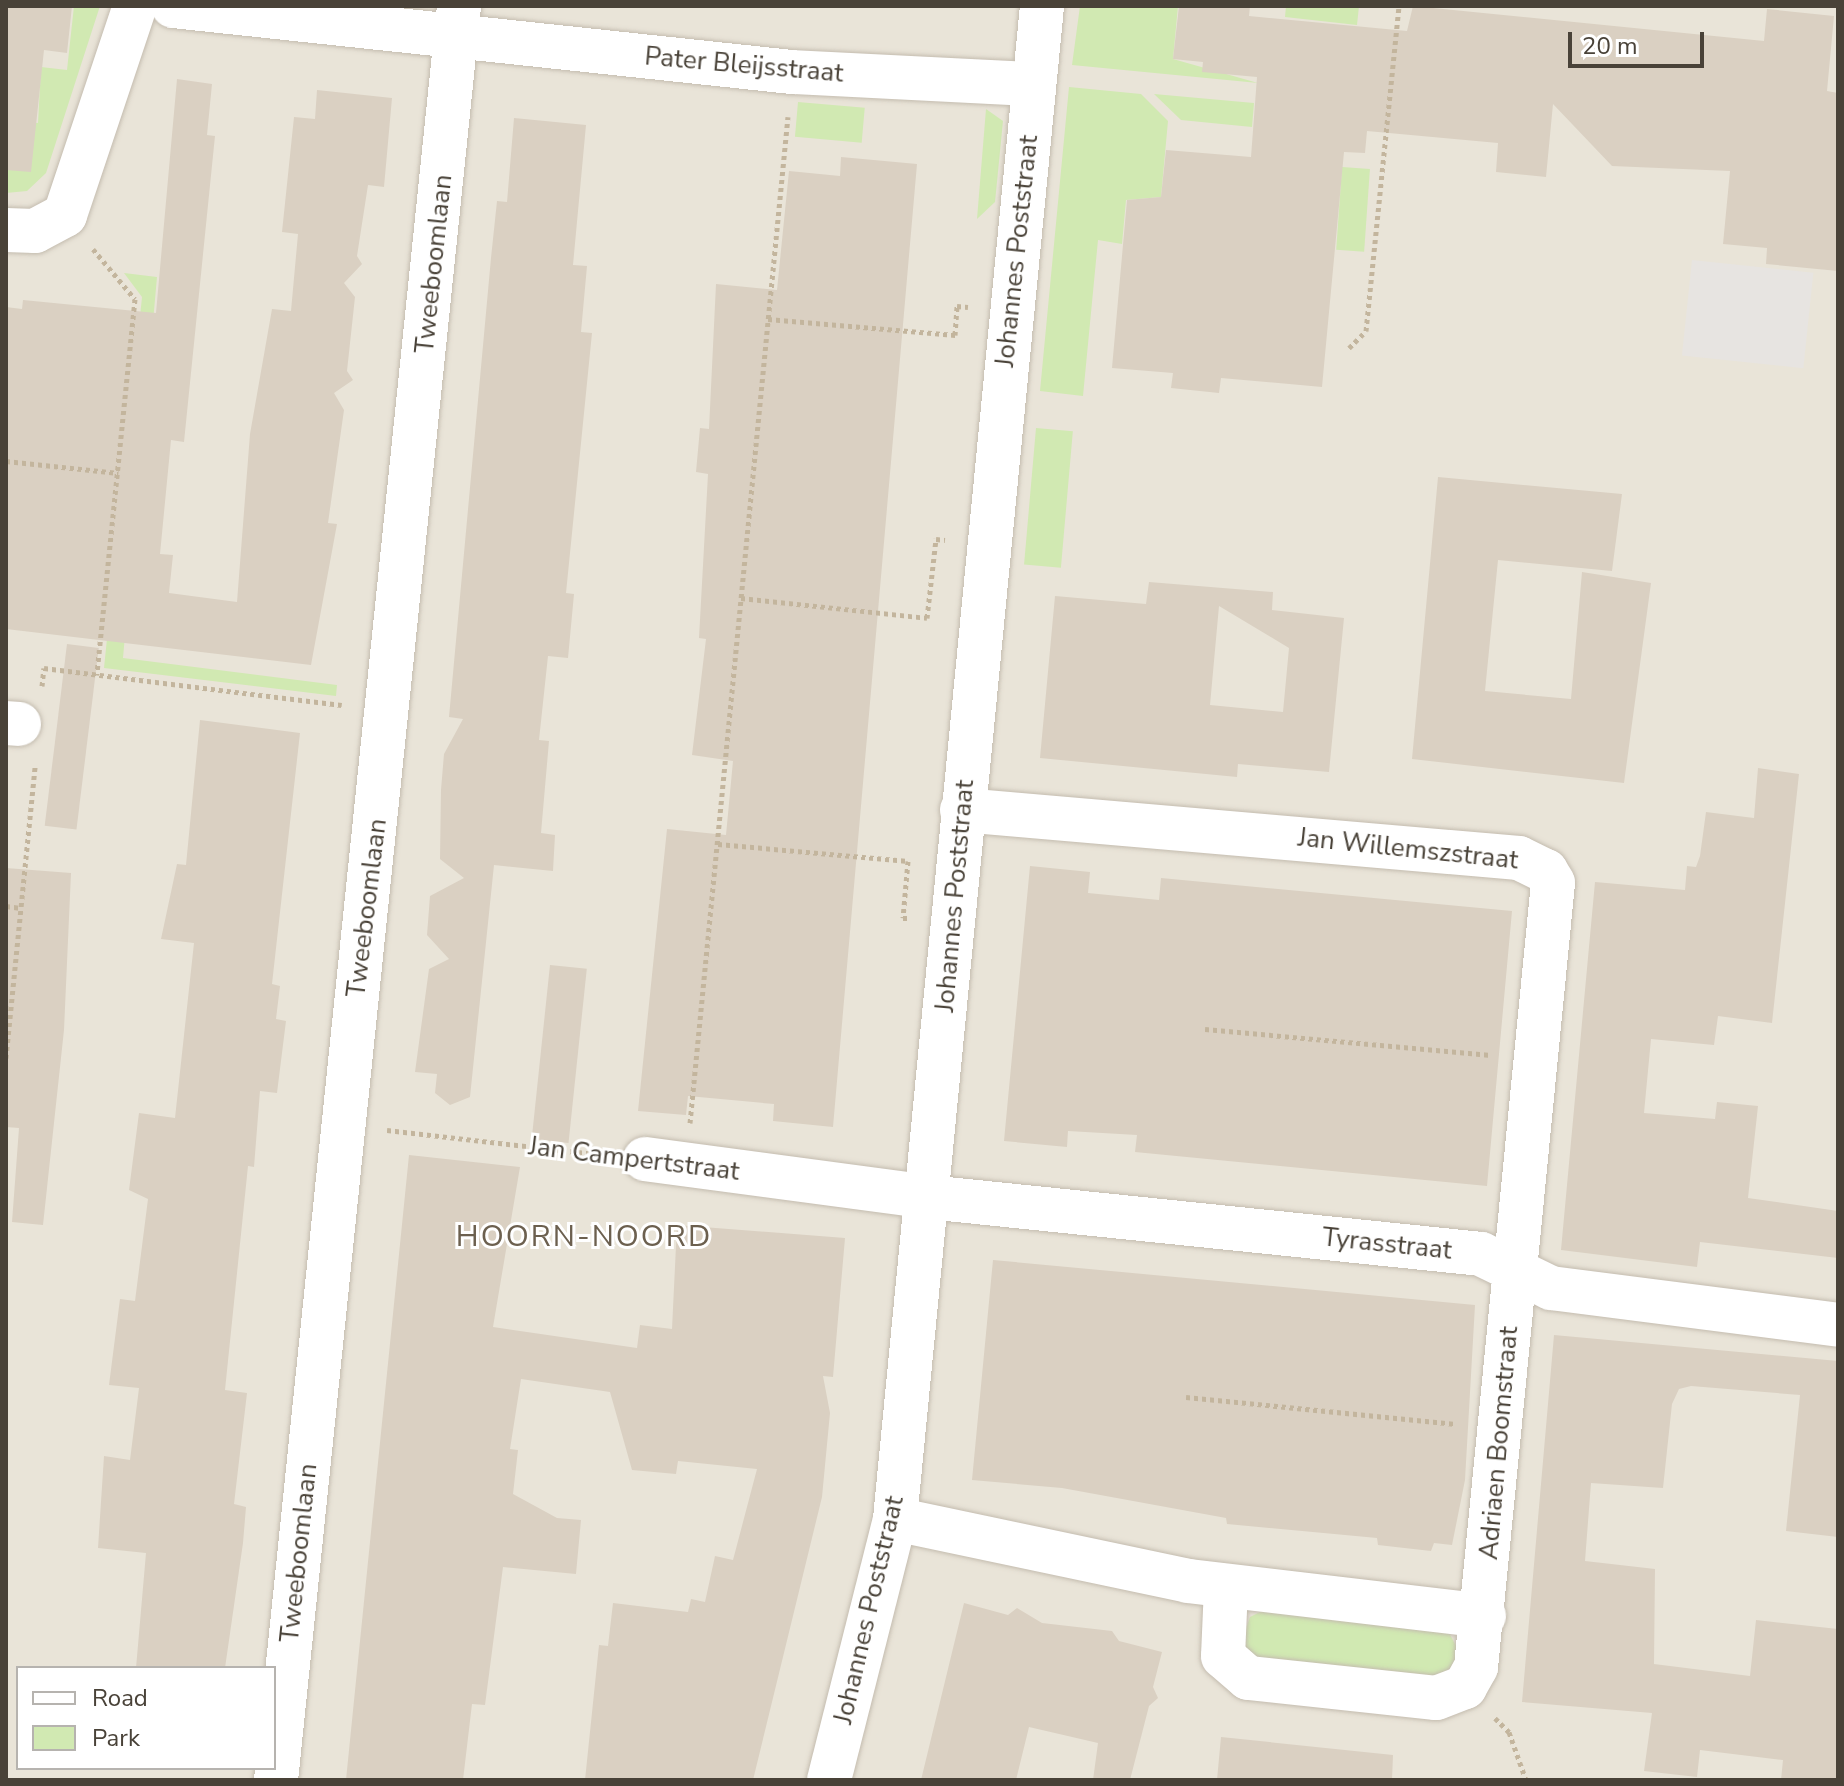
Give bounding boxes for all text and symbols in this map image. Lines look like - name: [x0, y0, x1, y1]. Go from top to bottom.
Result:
- scale bar: [1572, 16, 1708, 66]
- text: 20 m: [1582, 30, 1638, 62]
- street label: Pater Bleijsstraat: [643, 41, 845, 89]
- street label: Johannes Poststraat: [989, 133, 1045, 369]
- street label: Tweeboomlaan: [409, 173, 459, 355]
- street label: Johannes Poststraat: [929, 779, 981, 1013]
- street label: Tweeboomlaan: [341, 817, 393, 999]
- street label: Jan Willemszstraat: [1296, 822, 1520, 876]
- street label: Jan Campertstraat: [527, 1131, 741, 1187]
- district label: HOORN-NOORD: [456, 1219, 712, 1255]
- street label: Tyrasstraat: [1321, 1222, 1453, 1266]
- street label: Adriaen Boomstraat: [1473, 1325, 1525, 1561]
- street label: Tweeboomlaan: [274, 1462, 324, 1644]
- street label: Johannes Poststraat: [828, 1493, 910, 1727]
- legend: [16, 1666, 276, 1770]
- text: Road: [92, 1682, 148, 1714]
- text: Park: [92, 1722, 140, 1754]

